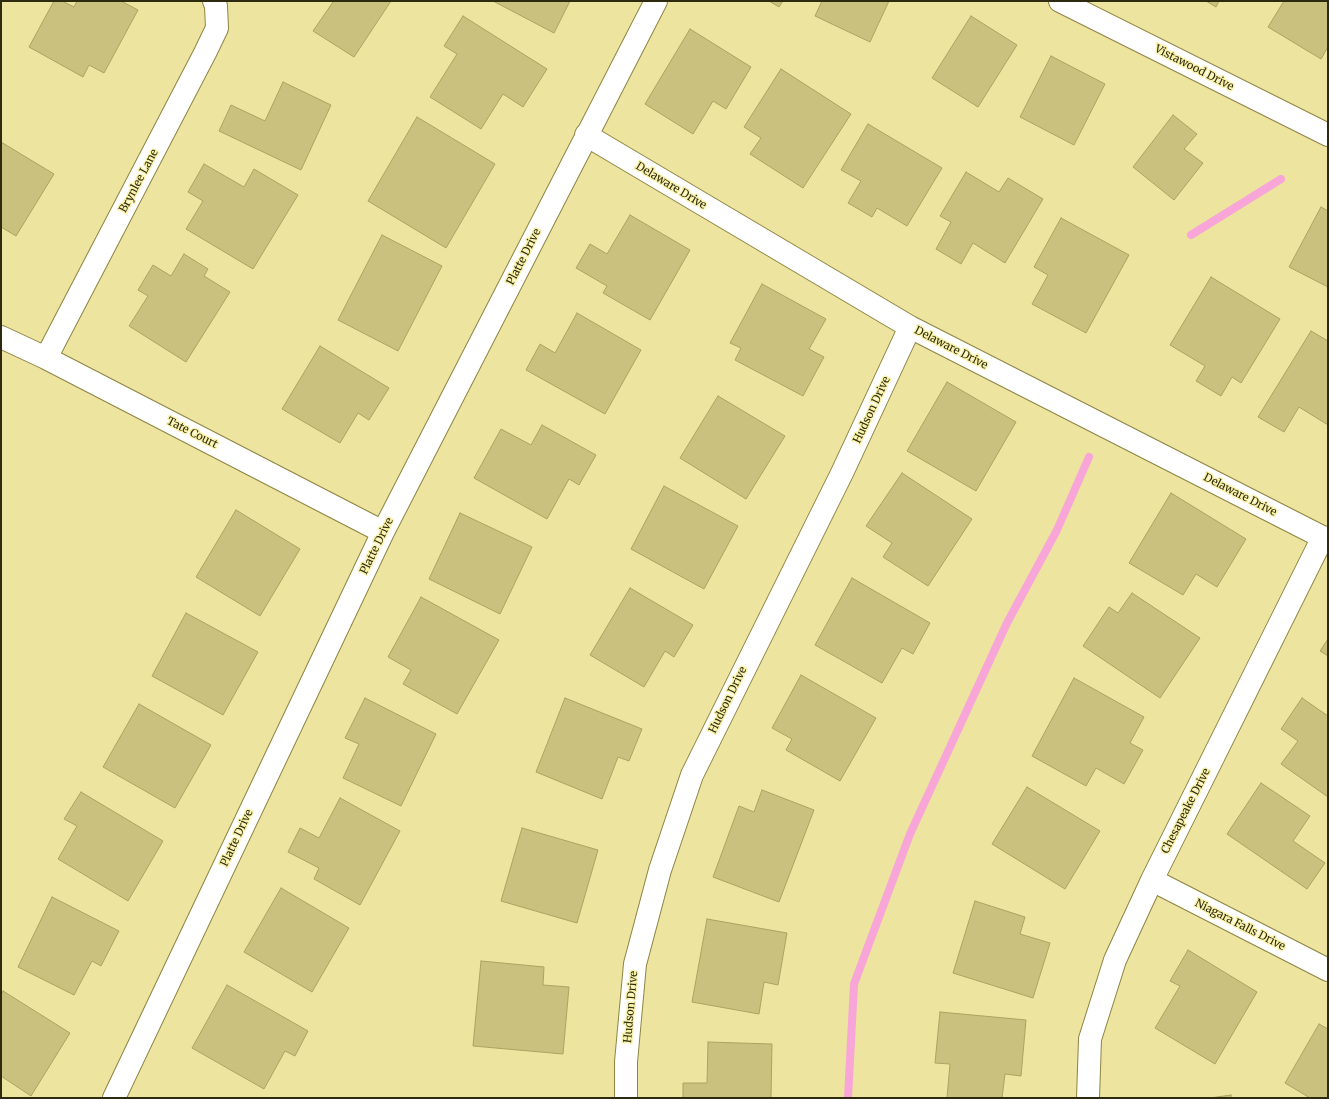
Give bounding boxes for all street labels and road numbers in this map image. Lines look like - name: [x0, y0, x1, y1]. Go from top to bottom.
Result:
- street label: Vistawood Drive: [1152, 42, 1236, 94]
- street label: Brynlee Lane: [117, 147, 161, 215]
- street label: Delaware Drive: [633, 160, 709, 212]
- street label: Platte Drive: [504, 227, 544, 287]
- street label: Delaware Drive: [912, 324, 990, 372]
- street label: Hudson Drive: [851, 374, 893, 446]
- street label: Tate Court: [164, 415, 220, 451]
- street label: Delaware Drive: [1201, 471, 1279, 519]
- street label: Platte Drive: [358, 515, 396, 577]
- street label: Hudson Drive: [706, 665, 750, 735]
- street label: Chesapeake Drive: [1159, 766, 1213, 856]
- street label: Platte Drive: [218, 807, 256, 869]
- street label: Niagara Falls Drive: [1193, 897, 1287, 953]
- street label: Hudson Drive: [621, 970, 641, 1044]

